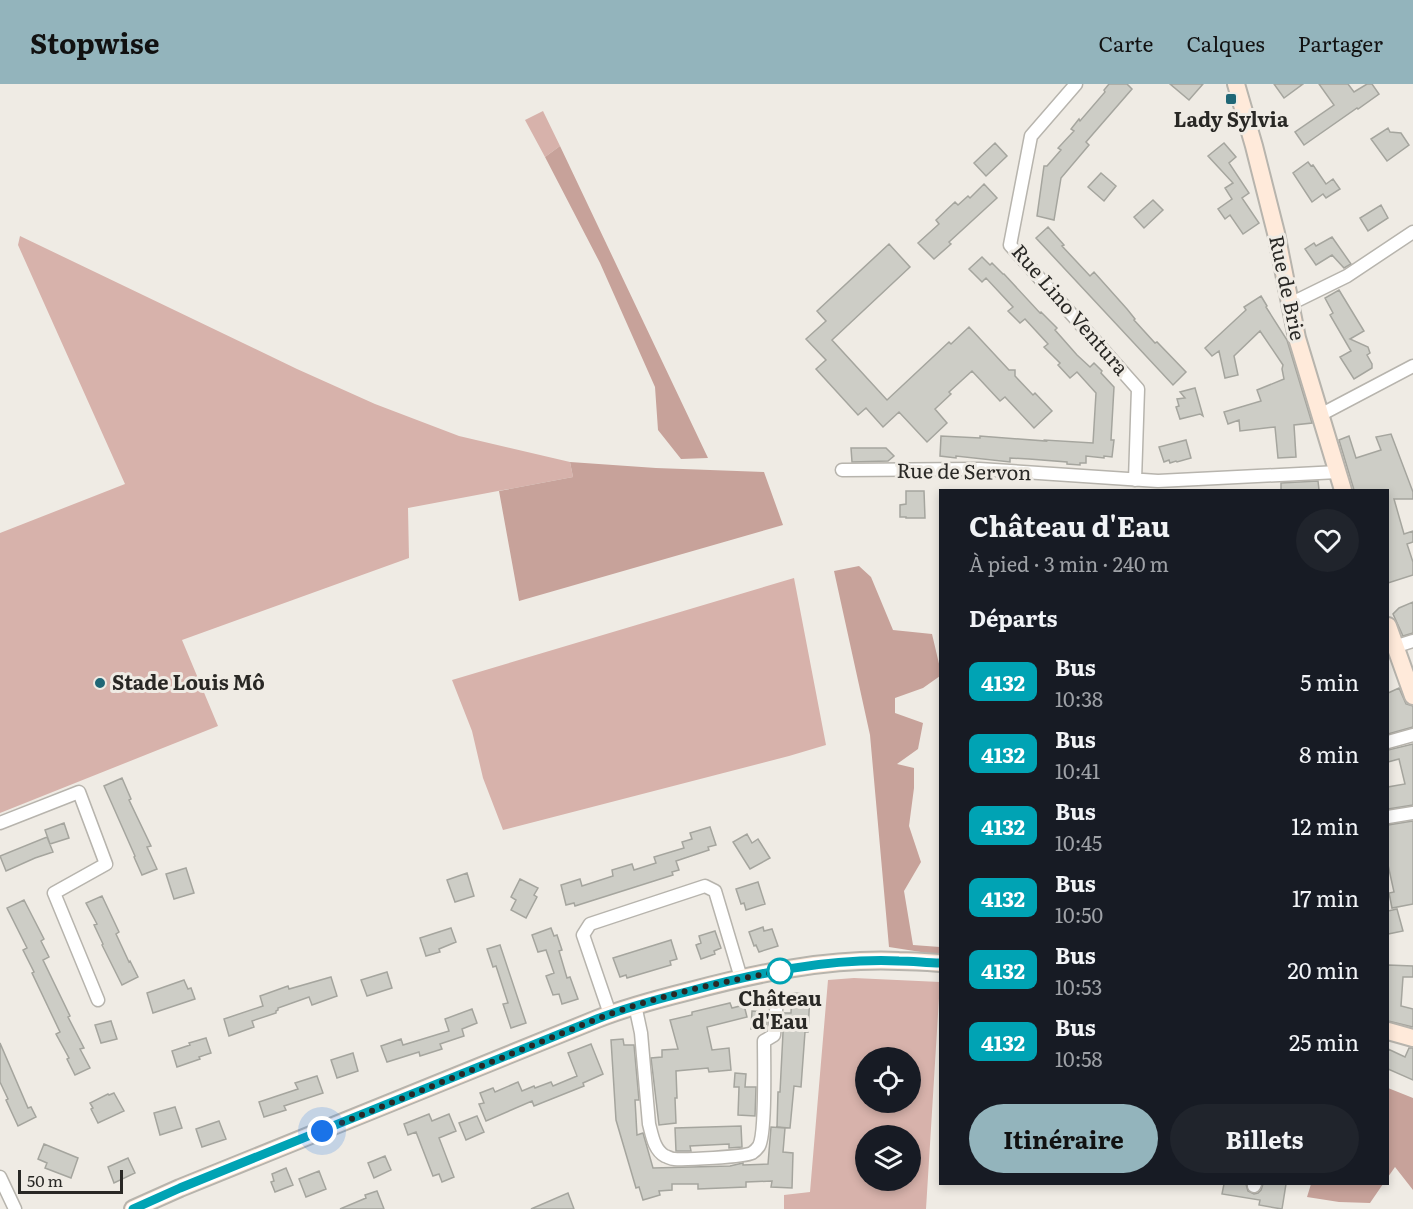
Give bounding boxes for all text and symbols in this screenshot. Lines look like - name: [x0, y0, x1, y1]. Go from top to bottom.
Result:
- text: Stopwise: [30, 21, 160, 63]
- text: Carte: [1099, 27, 1153, 58]
- text: Calques: [1186, 27, 1265, 58]
- text: Partager: [1298, 27, 1383, 58]
- marker: Lady Sylvia: [1224, 92, 1238, 106]
- place label: Lady Sylvia: [1174, 103, 1289, 133]
- street label: Rue de Brie: [1263, 232, 1315, 343]
- street label: Rue Lino Ventura: [1006, 236, 1137, 381]
- street label: Rue de Servon: [896, 454, 1032, 486]
- text: Château d'Eau: [969, 504, 1170, 546]
- button: heart: [1296, 509, 1359, 572]
- text: À pied · 3 min · 240 m: [969, 548, 1169, 578]
- text: Départs: [969, 601, 1058, 634]
- text: Bus: [1055, 650, 1096, 683]
- text: 5 min: [1300, 665, 1359, 698]
- place label: Stade Louis Mô: [112, 666, 265, 696]
- text: 4132: [981, 666, 1025, 697]
- marker: Stade Louis Mô: [93, 676, 107, 690]
- text: 10:38: [1055, 683, 1103, 713]
- text: Bus: [1055, 722, 1096, 755]
- text: 8 min: [1299, 737, 1359, 770]
- text: 4132: [981, 738, 1025, 769]
- text: 10:41: [1055, 755, 1100, 785]
- text: Bus: [1055, 794, 1096, 827]
- text: 12 min: [1291, 809, 1359, 842]
- text: 4132: [981, 810, 1025, 841]
- text: 10:45: [1055, 827, 1102, 857]
- text: Bus: [1055, 866, 1096, 899]
- text: 17 min: [1292, 881, 1359, 914]
- text: 4132: [981, 882, 1025, 913]
- text: 10:50: [1055, 899, 1103, 929]
- text: Bus: [1055, 938, 1096, 971]
- text: 20 min: [1287, 953, 1359, 986]
- text: 4132: [981, 954, 1025, 985]
- marker: Château d'Eau: [767, 958, 793, 984]
- text: 10:53: [1055, 971, 1102, 1001]
- place label: Château d'Eau: [738, 982, 822, 1035]
- text: Bus: [1055, 1010, 1096, 1043]
- text: 25 min: [1289, 1025, 1359, 1058]
- text: 4132: [981, 1026, 1025, 1057]
- text: 10:58: [1055, 1043, 1103, 1073]
- map controls: [855, 1047, 921, 1191]
- button: locate: [855, 1047, 921, 1113]
- button: Itinéraire: [969, 1104, 1158, 1173]
- button: Billets: [1170, 1104, 1359, 1173]
- your location: [307, 1116, 337, 1146]
- button: layers: [855, 1125, 921, 1191]
- scale bar: [18, 1167, 123, 1194]
- text: 50 m: [27, 1168, 63, 1192]

